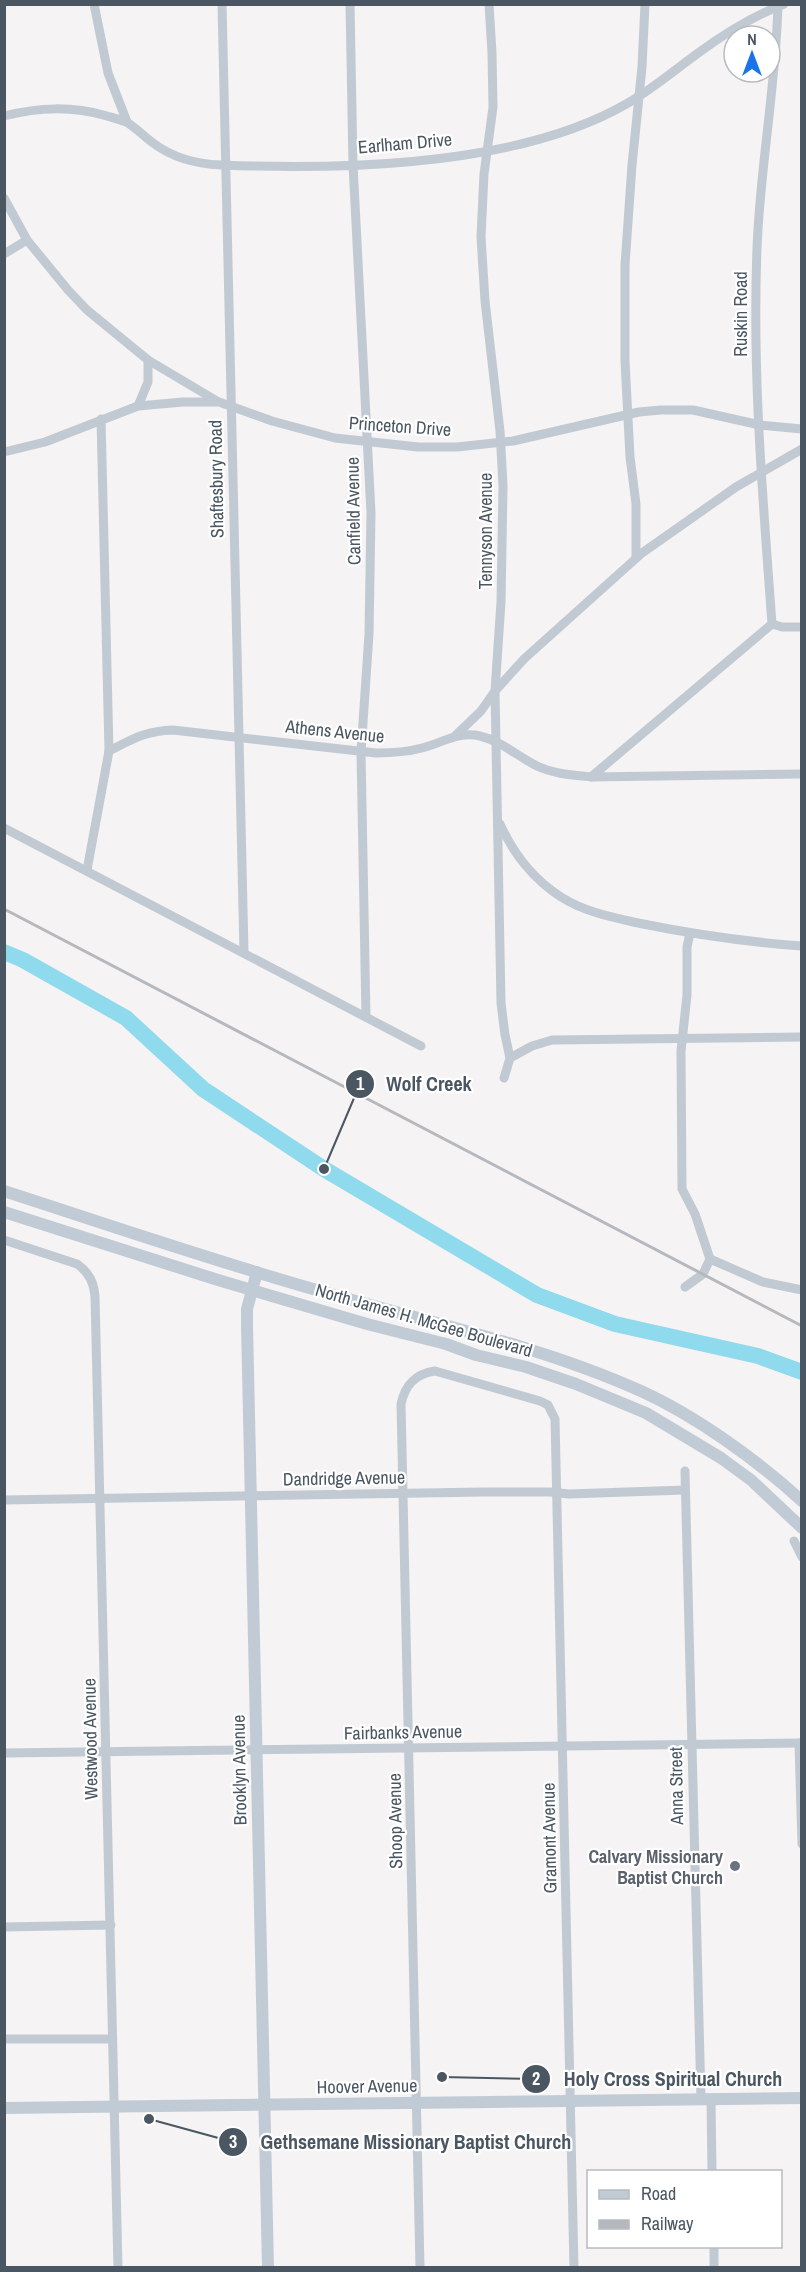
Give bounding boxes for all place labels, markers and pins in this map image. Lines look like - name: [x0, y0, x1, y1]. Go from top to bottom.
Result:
- callout: Wolf Creek: [345, 1065, 484, 1103]
- place label: Calvary Missionary Baptist Church: [588, 1844, 724, 1890]
- marker: Calvary Missionary Baptist Church: [728, 1859, 742, 1873]
- callout: Holy Cross Spiritual Church: [521, 2060, 794, 2098]
- callout: Gethsemane Missionary Baptist Church: [218, 2123, 583, 2161]

